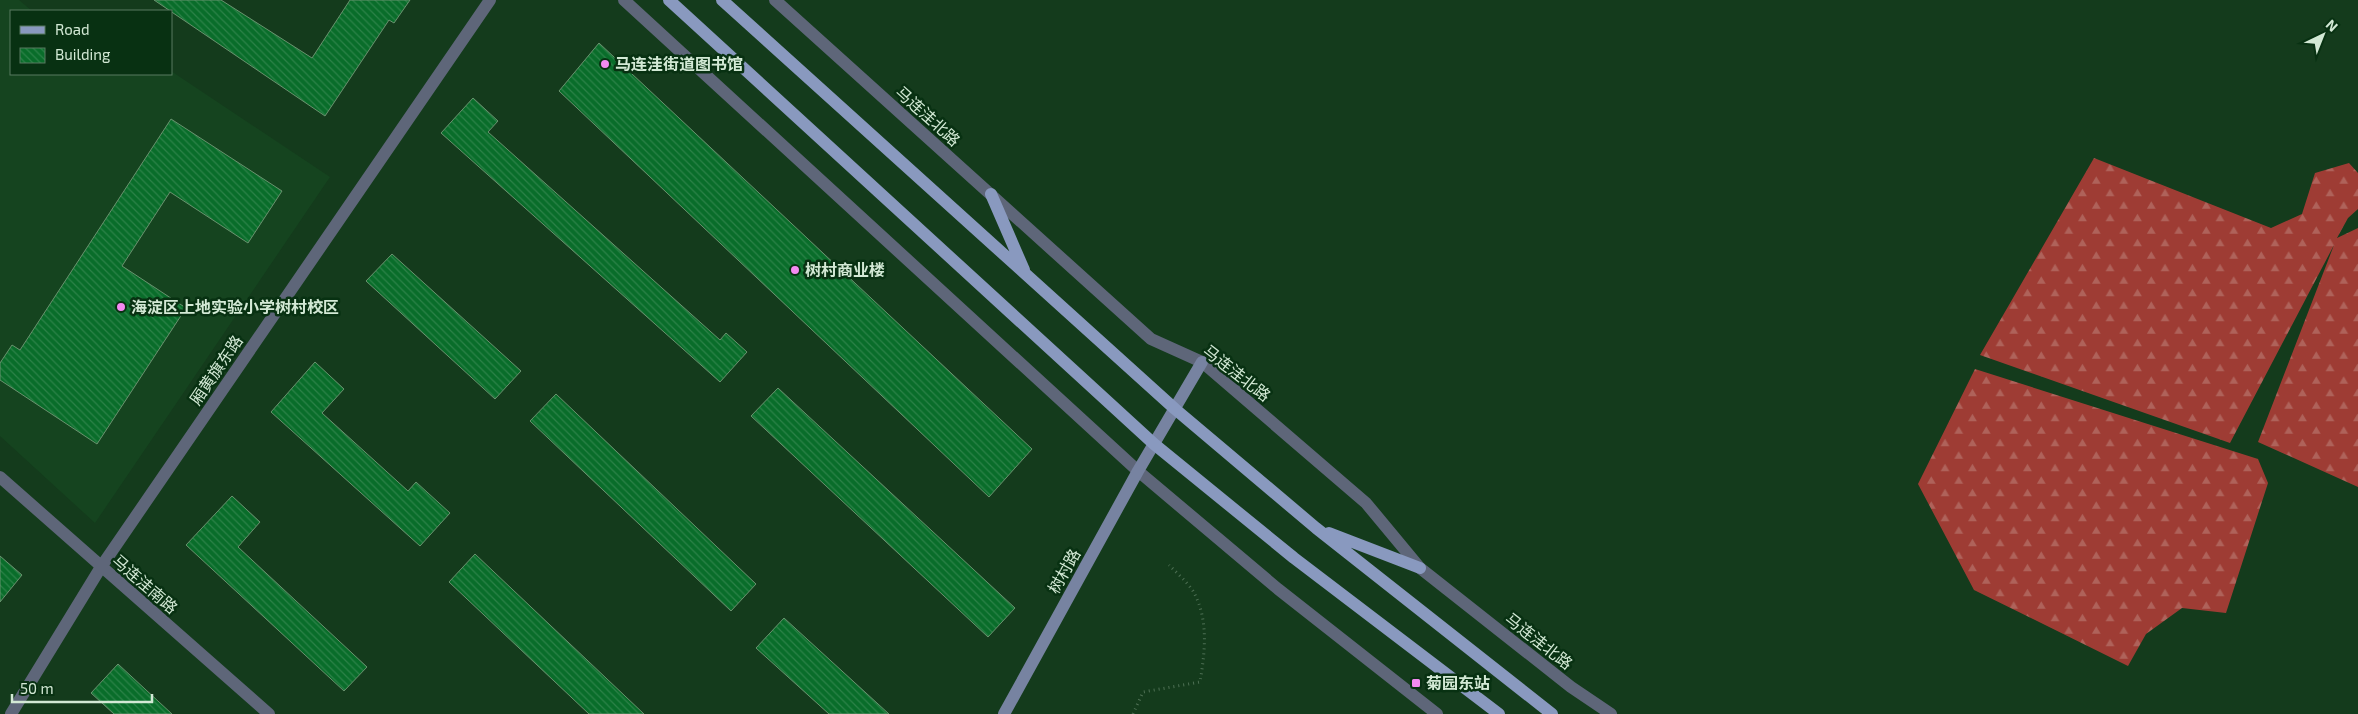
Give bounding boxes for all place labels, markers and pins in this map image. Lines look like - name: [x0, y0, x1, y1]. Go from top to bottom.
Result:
- place label: 马连洼街道图书馆: [615, 54, 743, 73]
- marker: 马连洼街道图书馆: [599, 58, 611, 70]
- place label: 树村商业楼: [805, 260, 885, 279]
- marker: 树村商业楼: [789, 264, 801, 276]
- place label: 海淀区上地实验小学树村校区: [131, 297, 339, 316]
- marker: 海淀区上地实验小学树村校区: [115, 301, 127, 313]
- place label: 菊园东站: [1426, 673, 1490, 692]
- marker: 菊园东站: [1410, 677, 1422, 689]

